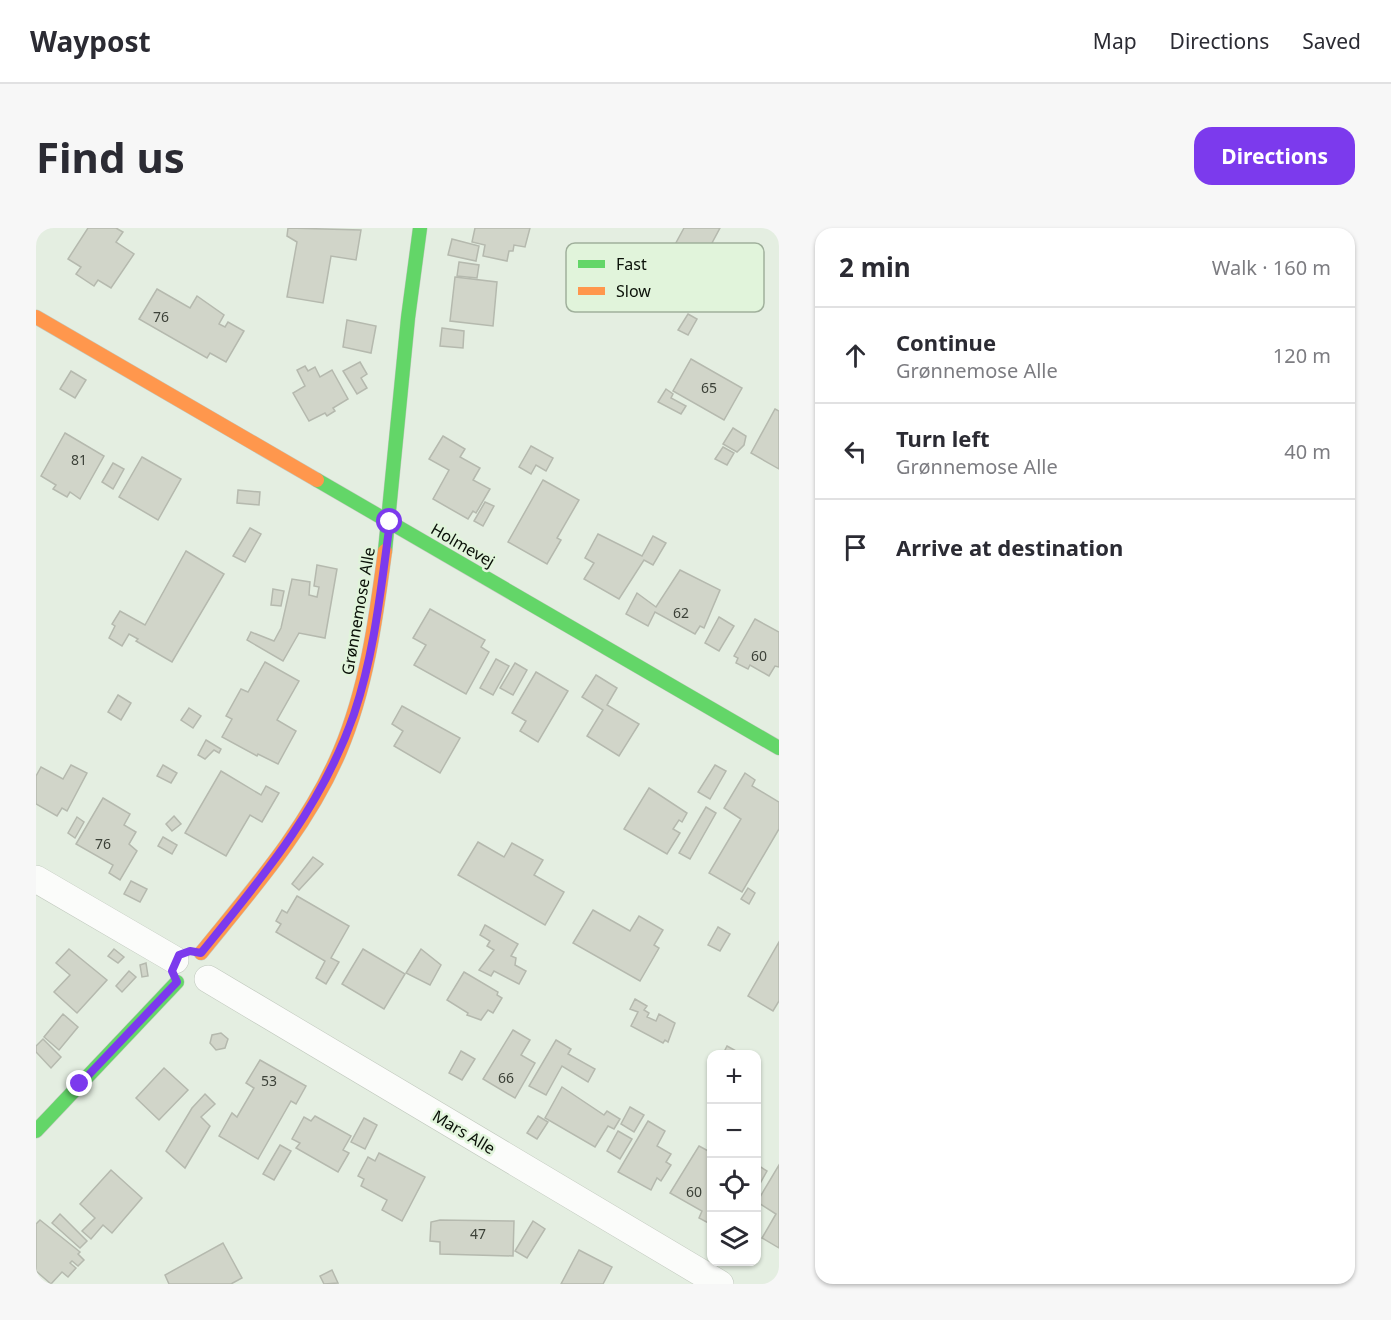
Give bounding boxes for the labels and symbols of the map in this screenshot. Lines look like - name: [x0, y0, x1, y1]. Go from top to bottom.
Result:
- legend: [566, 243, 764, 312]
- text: Fast: [616, 253, 647, 275]
- text: Slow: [616, 280, 651, 302]
- house number: 76: [153, 307, 169, 326]
- house number: 65: [701, 378, 717, 397]
- house number: 81: [71, 450, 87, 469]
- route start: [376, 508, 402, 534]
- street label: Holmevej: [427, 518, 499, 572]
- street label: Grønnemose Alle: [336, 545, 380, 677]
- house number: 62: [673, 603, 689, 622]
- house number: 60: [751, 646, 767, 665]
- house number: 76: [95, 834, 111, 853]
- house number: 66: [498, 1068, 514, 1087]
- route end: [66, 1070, 92, 1096]
- house number: 53: [261, 1071, 277, 1090]
- street label: Mars Alle: [429, 1105, 499, 1159]
- house number: 60: [686, 1182, 702, 1201]
- house number: 47: [470, 1224, 486, 1243]

